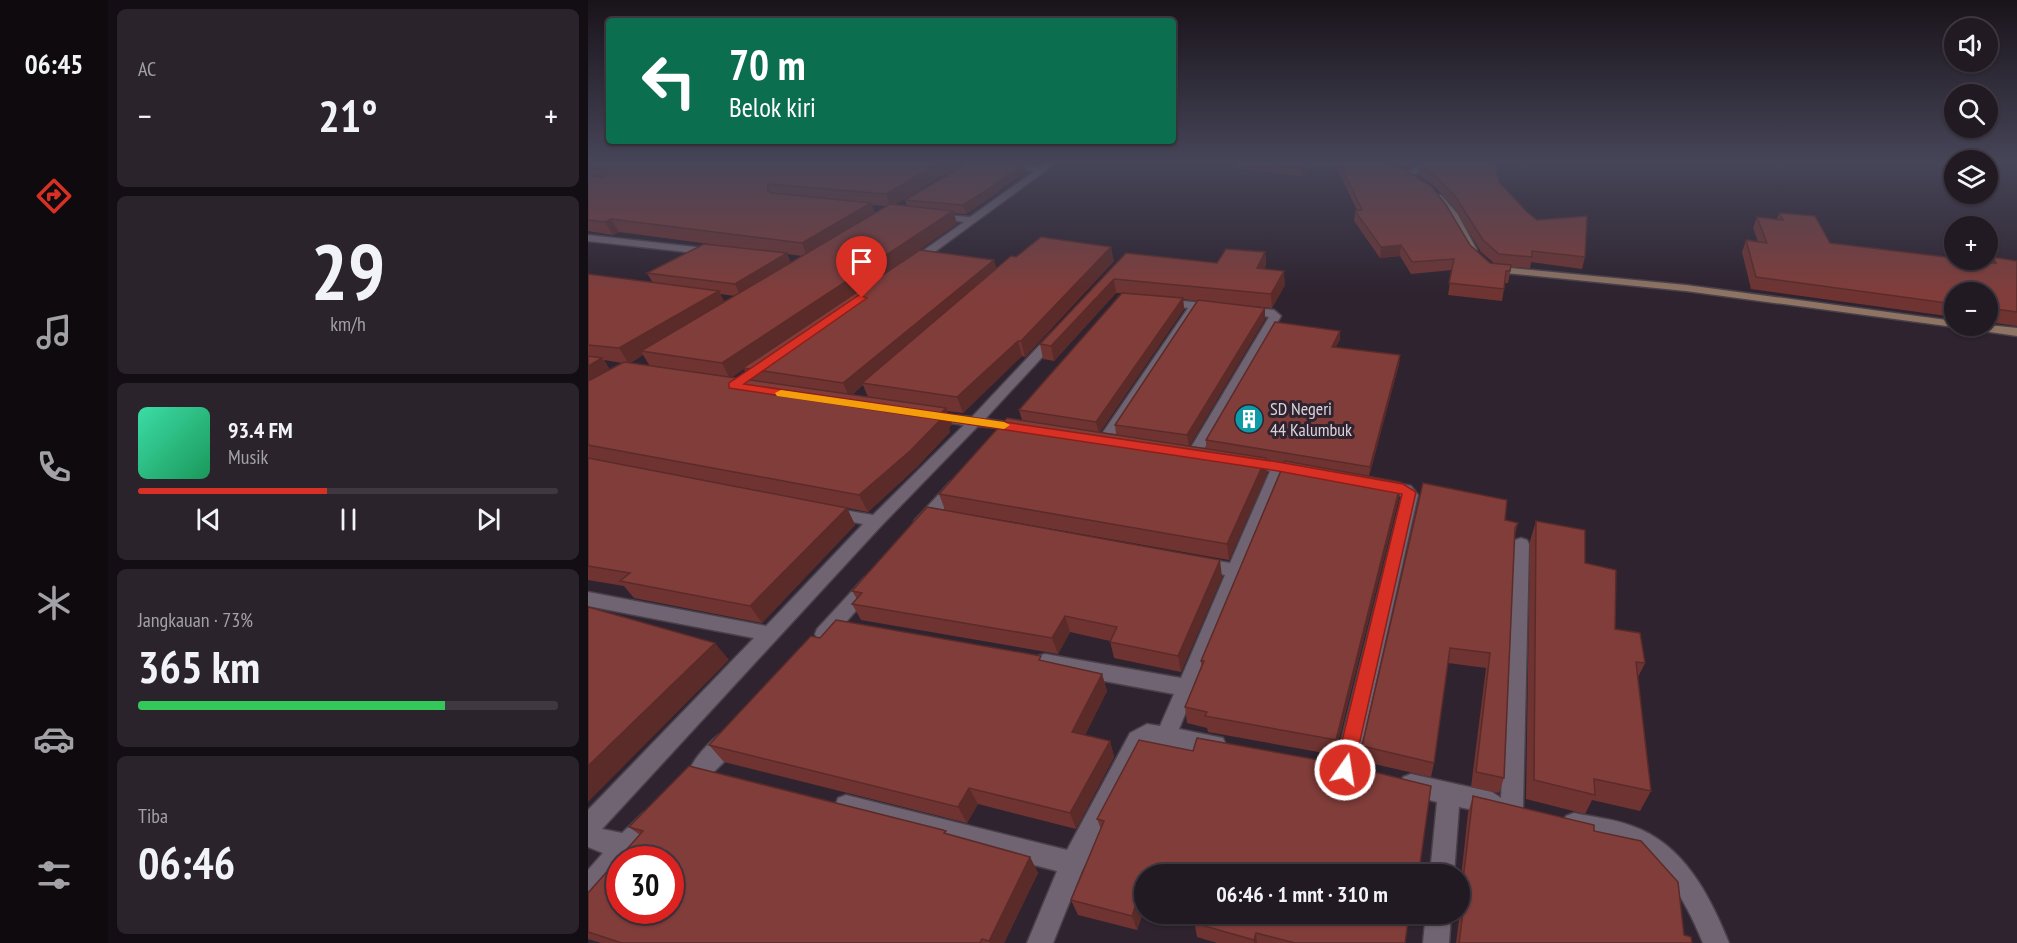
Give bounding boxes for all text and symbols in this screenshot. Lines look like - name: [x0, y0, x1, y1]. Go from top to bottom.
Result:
- map controls: [1944, 18, 1998, 336]
- button: sound: [1944, 18, 1998, 72]
- text: 70 m: [729, 37, 806, 92]
- icon: left: [630, 42, 708, 120]
- text: 06:45: [25, 47, 83, 81]
- text: AC: [138, 56, 156, 82]
- button: search: [1944, 84, 1998, 138]
- text: 21°: [318, 86, 378, 144]
- text: Belok kiri: [729, 90, 816, 124]
- text: −: [138, 94, 152, 137]
- text: +: [544, 94, 558, 137]
- button: layers: [1944, 150, 1998, 204]
- icon: directions: [33, 175, 75, 217]
- button: +: [1944, 216, 1998, 270]
- text: 29: [311, 221, 385, 322]
- pin: [836, 236, 887, 298]
- icon: arrive: [845, 245, 878, 278]
- button: −: [1944, 282, 1998, 336]
- icon: music: [33, 311, 75, 353]
- text: km/h: [330, 311, 366, 337]
- place label: SD Negeri 44 Kalumbuk: [1270, 397, 1352, 441]
- building icon: SD Negeri 44 Kalumbuk: [1233, 403, 1265, 435]
- text: 93.4 FM: [228, 416, 293, 444]
- text: Musik: [228, 444, 268, 470]
- icon: phone: [33, 446, 75, 488]
- icon: previous: [192, 503, 225, 536]
- icon: pause: [332, 503, 365, 536]
- icon: next: [472, 503, 505, 536]
- icon: climate: [33, 582, 75, 624]
- text: Jangkauan · 73%: [138, 607, 253, 633]
- text: 365 km: [138, 637, 260, 695]
- icon: car: [33, 718, 75, 760]
- position arrow: [1313, 738, 1377, 802]
- text: Tiba: [138, 803, 168, 829]
- text: 06:46: [138, 833, 235, 891]
- speed limit sign: 30: [606, 846, 684, 924]
- icon: filters: [33, 854, 75, 896]
- text: 06:46 · 1 mnt · 310 m: [1216, 880, 1388, 908]

